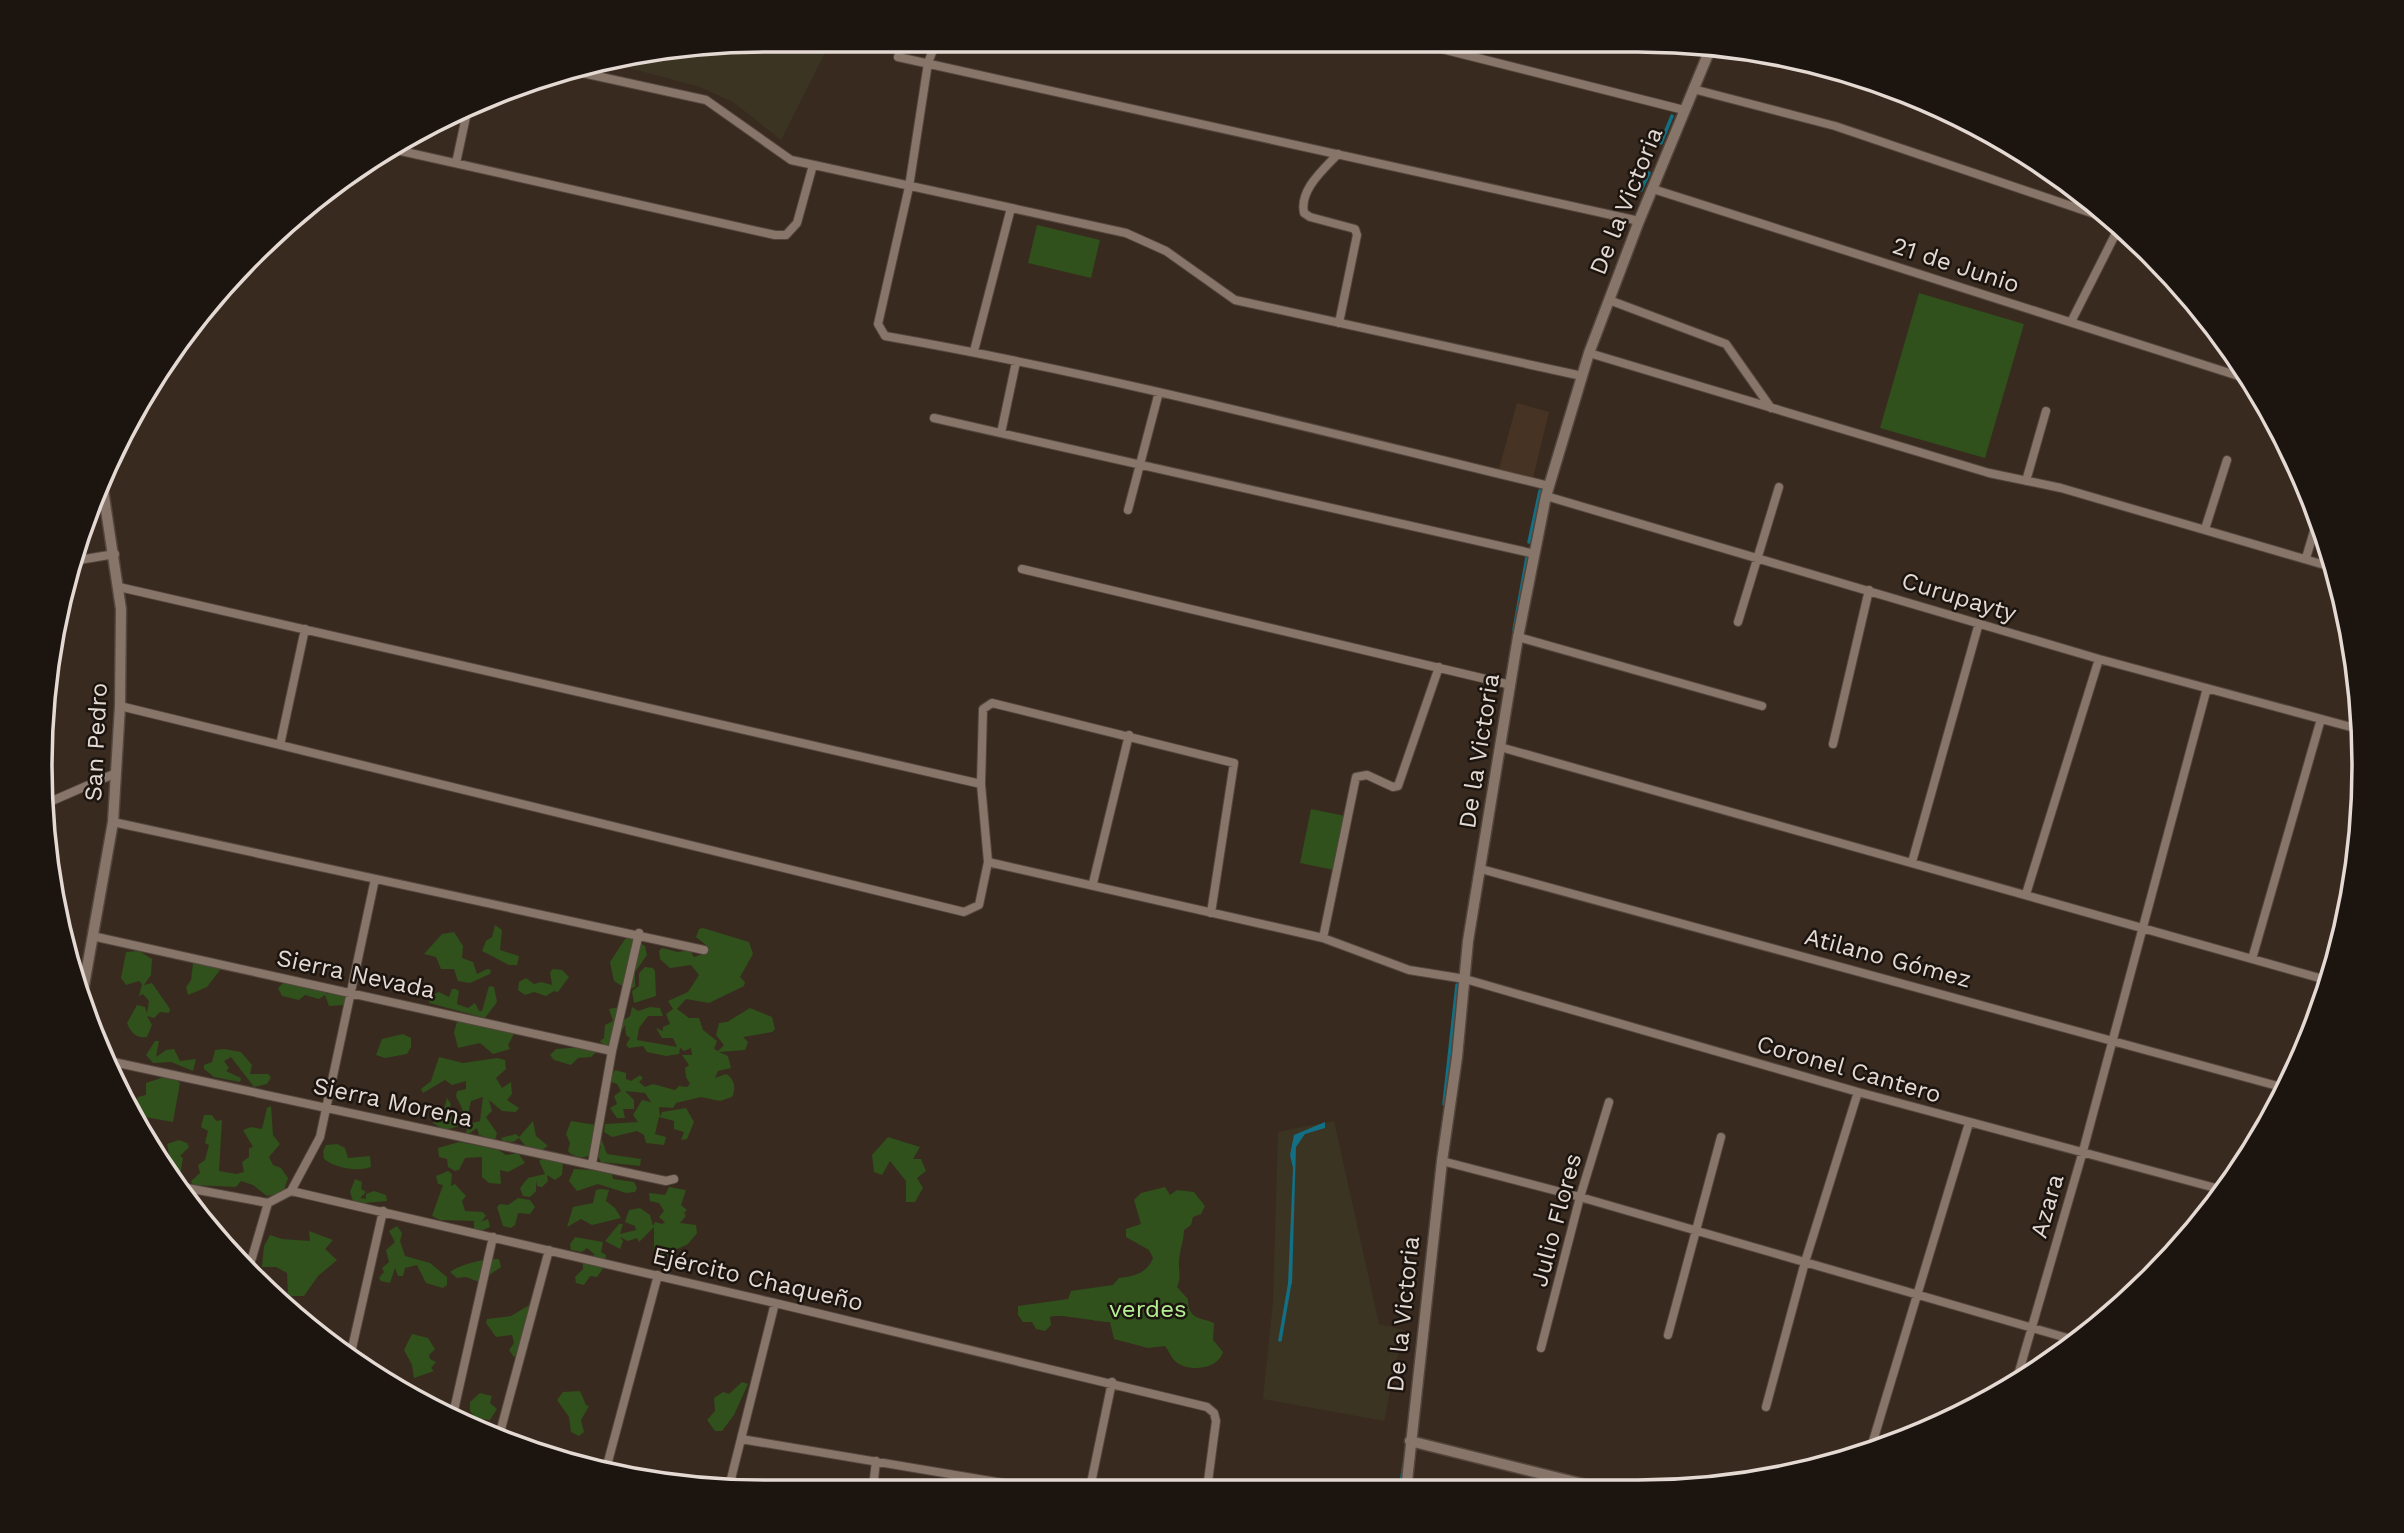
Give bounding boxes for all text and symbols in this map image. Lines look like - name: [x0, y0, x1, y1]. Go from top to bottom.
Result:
- street label: De la Victoria: [1584, 123, 1668, 279]
- street label: 21 de Junio: [1889, 231, 2023, 299]
- street label: Curupayty: [1898, 566, 2020, 628]
- street label: De la Victoria: [1453, 671, 1505, 831]
- street label: San Pedro: [79, 682, 113, 802]
- street label: Atilano Gómez: [1802, 922, 1974, 994]
- street label: Sierra Nevada: [274, 944, 438, 1004]
- street label: Coronel Cantero: [1754, 1029, 1944, 1109]
- street label: Sierra Morena: [311, 1071, 475, 1133]
- street label: Julio Flores: [1525, 1150, 1587, 1290]
- street label: Azara: [2025, 1171, 2069, 1241]
- street label: De la Victoria: [1381, 1235, 1425, 1393]
- street label: Ejército Chaqueño: [650, 1241, 866, 1317]
- park label: verdes: [1109, 1295, 1187, 1323]

